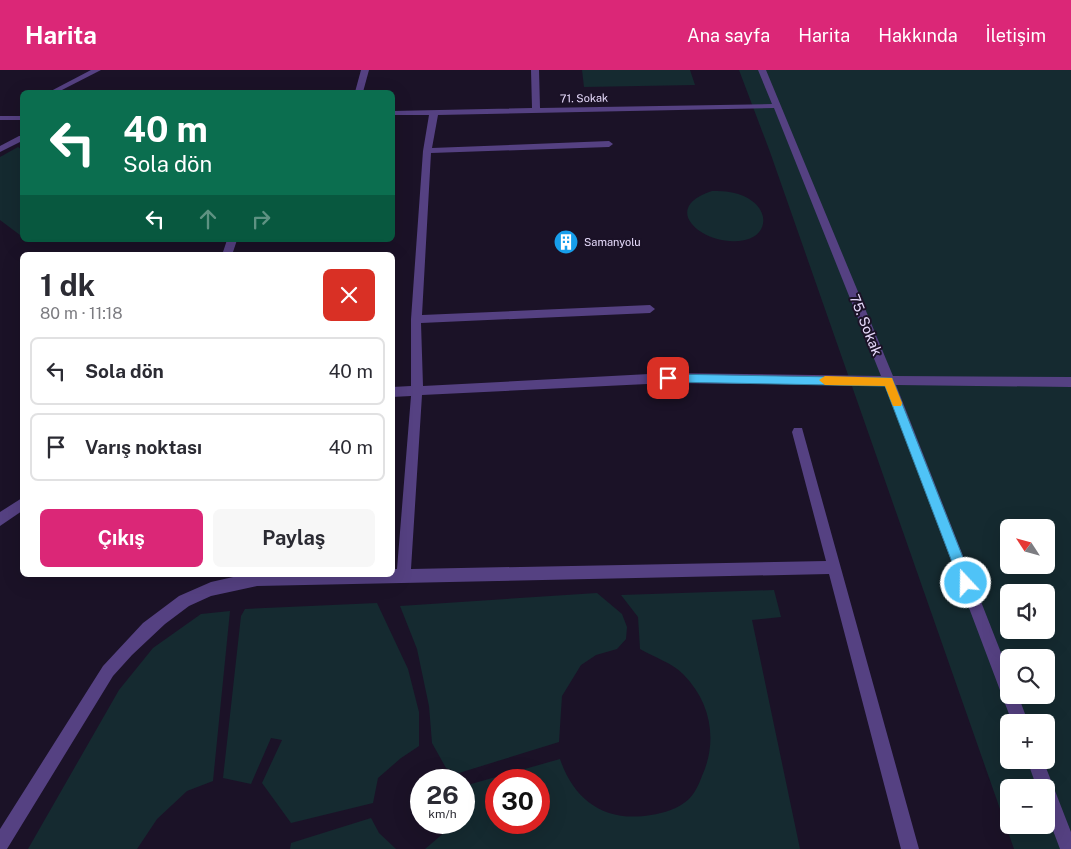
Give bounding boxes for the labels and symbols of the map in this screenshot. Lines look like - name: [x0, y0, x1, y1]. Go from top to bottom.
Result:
- street label: 71. Sokak: [560, 92, 608, 104]
- building icon: Samanyolu: [553, 229, 579, 255]
- place label: Samanyolu: [584, 236, 641, 248]
- street label: 75. Sokak: [847, 292, 886, 358]
- pin: [647, 357, 689, 399]
- north arrow: [1000, 519, 1055, 574]
- position arrow: [939, 556, 991, 608]
- speed limit sign: 30: [485, 769, 550, 834]

